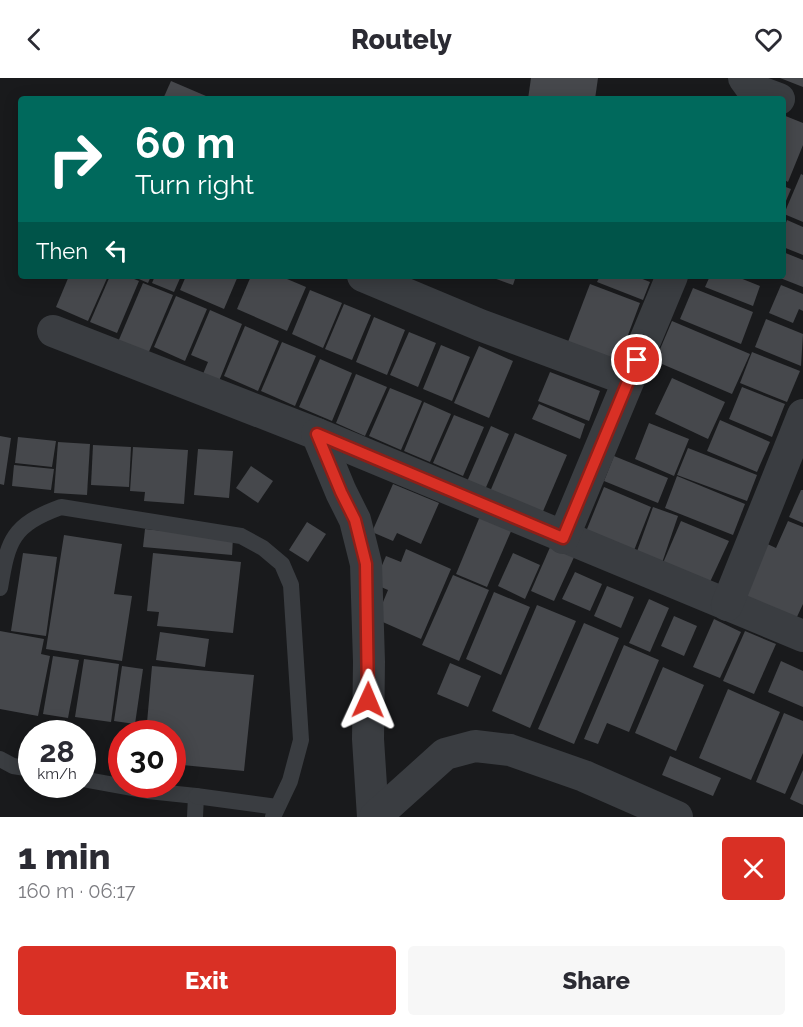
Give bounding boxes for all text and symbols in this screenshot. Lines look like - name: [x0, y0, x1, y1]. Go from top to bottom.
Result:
- icon: back: [18, 23, 51, 56]
- icon: heart: [752, 23, 785, 56]
- text: Routely: [351, 24, 452, 55]
- text: 60 m: [135, 119, 235, 168]
- icon: right: [36, 120, 114, 198]
- text: Turn right: [135, 169, 254, 200]
- icon: left: [100, 234, 133, 267]
- text: Then: [36, 238, 88, 264]
- pin: [611, 334, 662, 385]
- icon: arrive: [620, 343, 653, 376]
- position arrow: [336, 668, 400, 732]
- speed limit sign: 30: [108, 720, 186, 798]
- text: 28: [39, 734, 75, 769]
- text: km/h: [37, 765, 77, 783]
- text: 1 min: [18, 835, 110, 877]
- button: close: [722, 837, 785, 900]
- text: 160 m · 06:17: [18, 879, 136, 903]
- button: Exit: [18, 946, 396, 1015]
- button: Share: [408, 946, 785, 1015]

